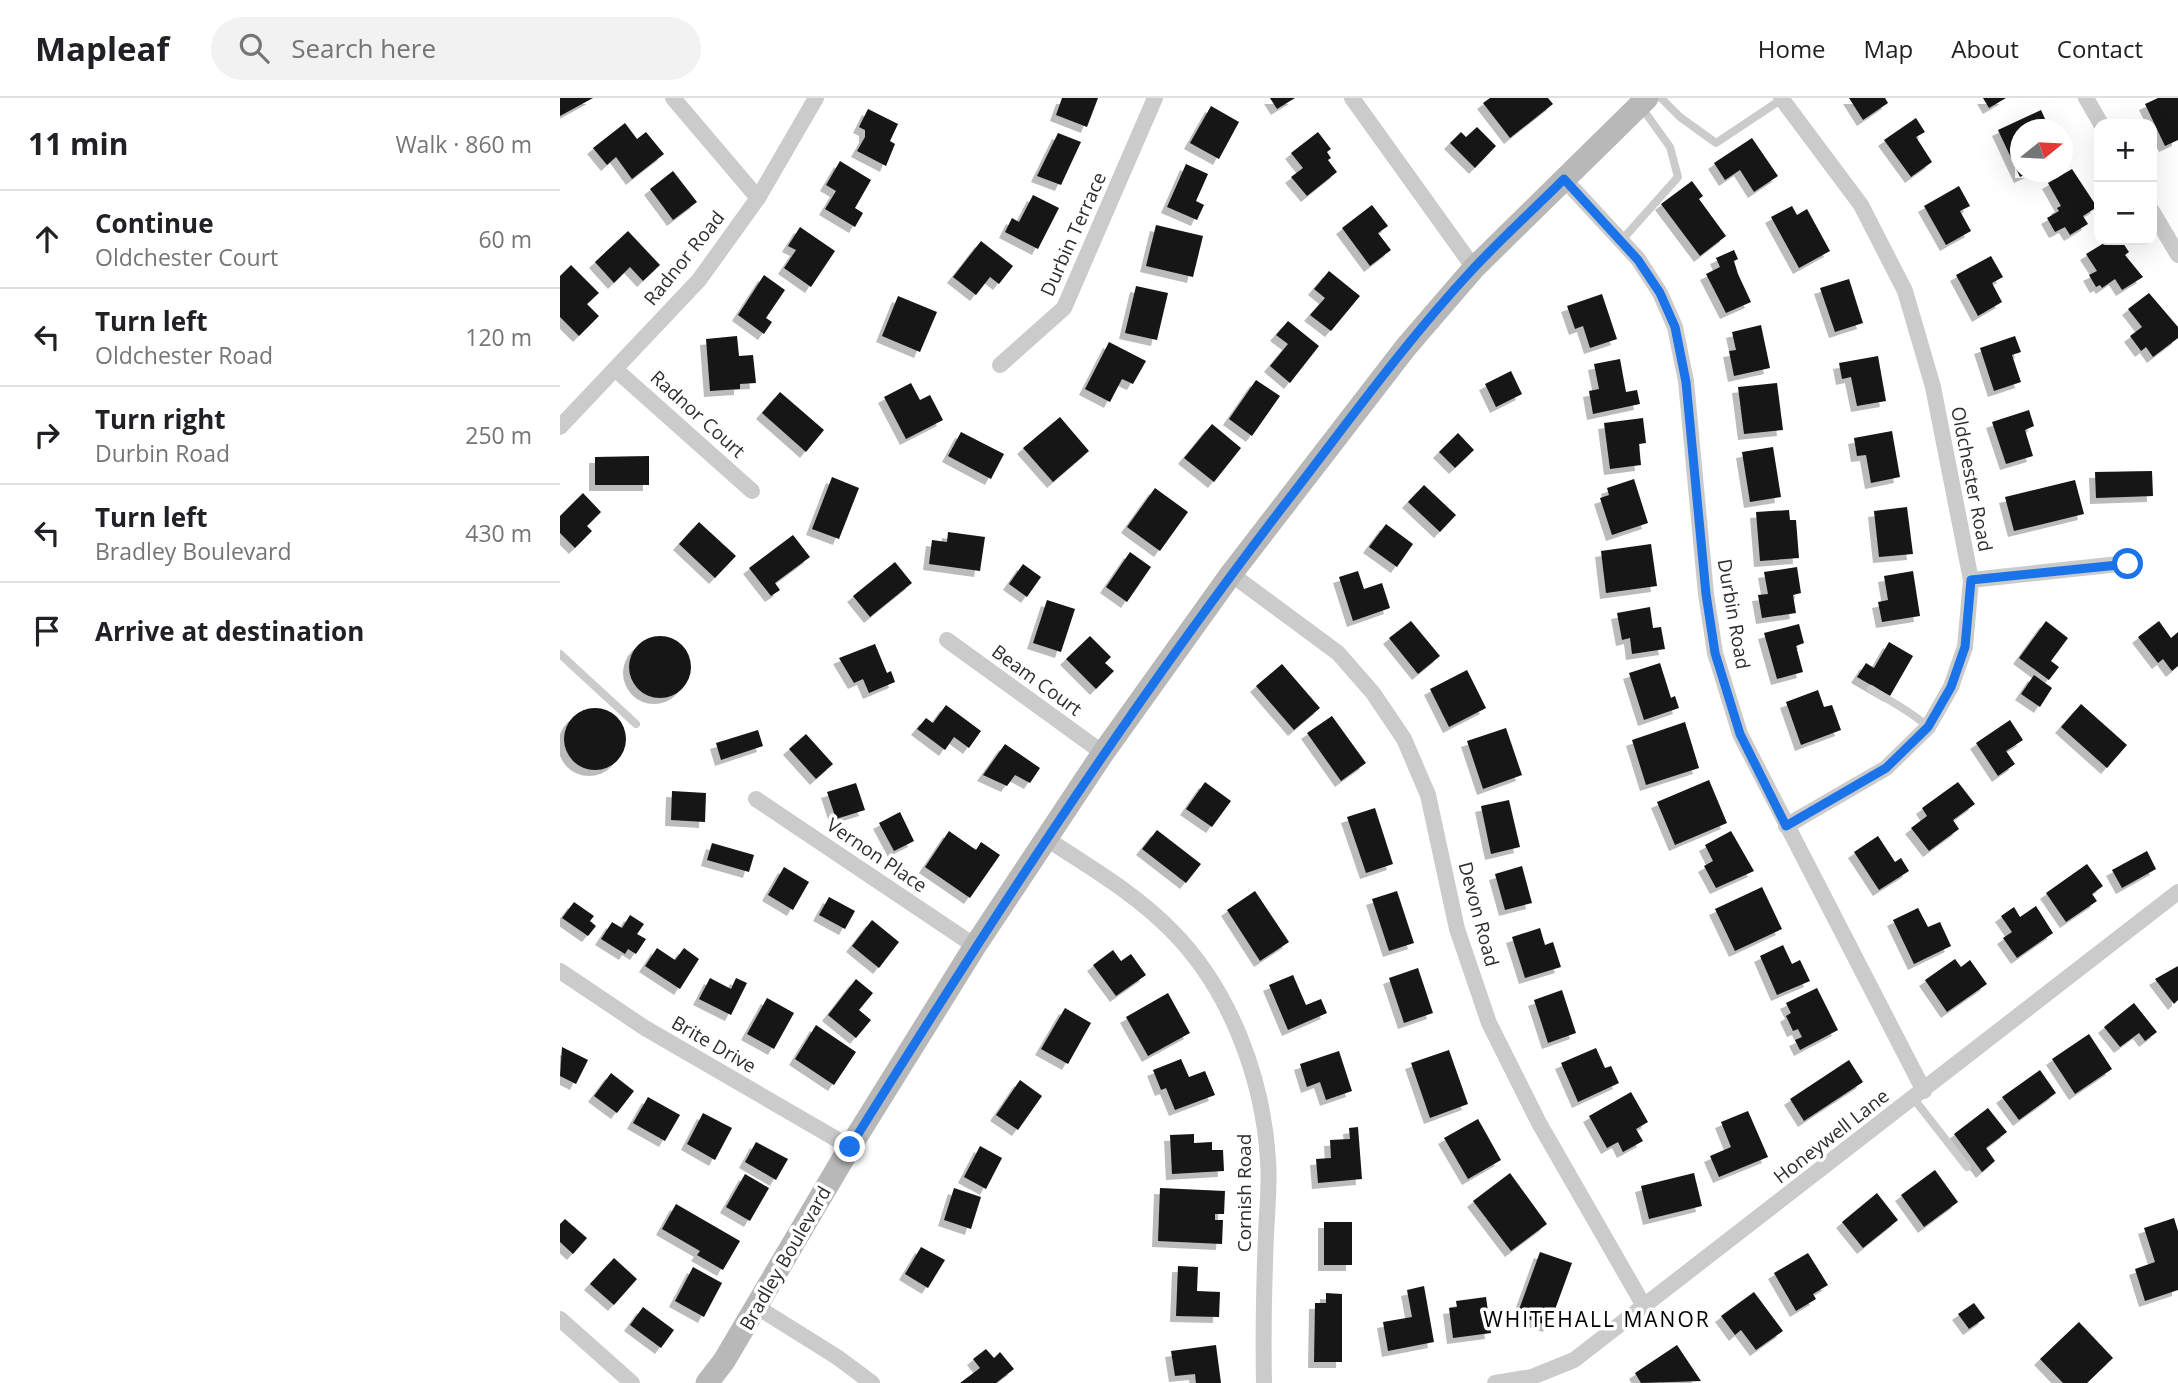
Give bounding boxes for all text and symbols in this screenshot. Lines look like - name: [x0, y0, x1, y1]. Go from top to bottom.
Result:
- search box: [211, 17, 701, 80]
- text: Mapleaf: [35, 26, 169, 71]
- icon: search: [235, 29, 273, 67]
- text: Search here: [291, 30, 436, 66]
- text: Home: [1758, 32, 1826, 65]
- text: Map: [1864, 32, 1913, 65]
- text: About: [1951, 32, 2019, 65]
- text: Contact: [2057, 32, 2143, 65]
- north arrow: [2010, 119, 2073, 182]
- map controls: [2094, 119, 2157, 245]
- button: +: [2094, 119, 2157, 182]
- text: 11 min: [28, 123, 128, 164]
- text: Walk · 860 m: [395, 128, 532, 160]
- street label: Durbin Terrace: [1034, 168, 1112, 300]
- button: −: [2094, 182, 2157, 245]
- text: Continue: [95, 205, 214, 241]
- street label: Radnor Road: [638, 205, 730, 311]
- icon: ahead: [28, 220, 66, 258]
- text: 60 m: [478, 223, 532, 255]
- text: Oldchester Court: [95, 241, 278, 273]
- text: Turn left: [95, 303, 207, 339]
- icon: left: [28, 318, 66, 356]
- text: 120 m: [465, 321, 532, 353]
- text: Oldchester Road: [95, 339, 273, 371]
- street label: Radnor Court: [645, 364, 751, 464]
- text: Turn right: [95, 401, 226, 437]
- street label: Oldchester Road: [1945, 404, 1999, 554]
- icon: right: [28, 416, 66, 454]
- text: 250 m: [465, 419, 532, 451]
- text: Durbin Road: [95, 437, 230, 469]
- text: Turn left: [95, 499, 207, 535]
- icon: left: [28, 514, 66, 552]
- text: 430 m: [465, 517, 532, 549]
- text: Bradley Boulevard: [95, 535, 292, 567]
- route start: [2112, 548, 2143, 579]
- street label: Durbin Road: [1712, 557, 1756, 671]
- icon: arrive: [28, 612, 66, 650]
- text: Arrive at destination: [95, 613, 364, 649]
- street label: Beam Court: [987, 638, 1088, 722]
- street label: Vernon Place: [822, 812, 932, 898]
- street label: Devon Road: [1453, 859, 1505, 969]
- street label: Brite Drive: [667, 1009, 761, 1079]
- street label: Honeywell Lane: [1768, 1083, 1894, 1189]
- route end: [834, 1131, 865, 1162]
- street label: Cornish Road: [1231, 1134, 1257, 1252]
- street label: Bradley Boulevard: [733, 1181, 837, 1335]
- district label: WHITEHALL MANOR: [1483, 1305, 1711, 1333]

